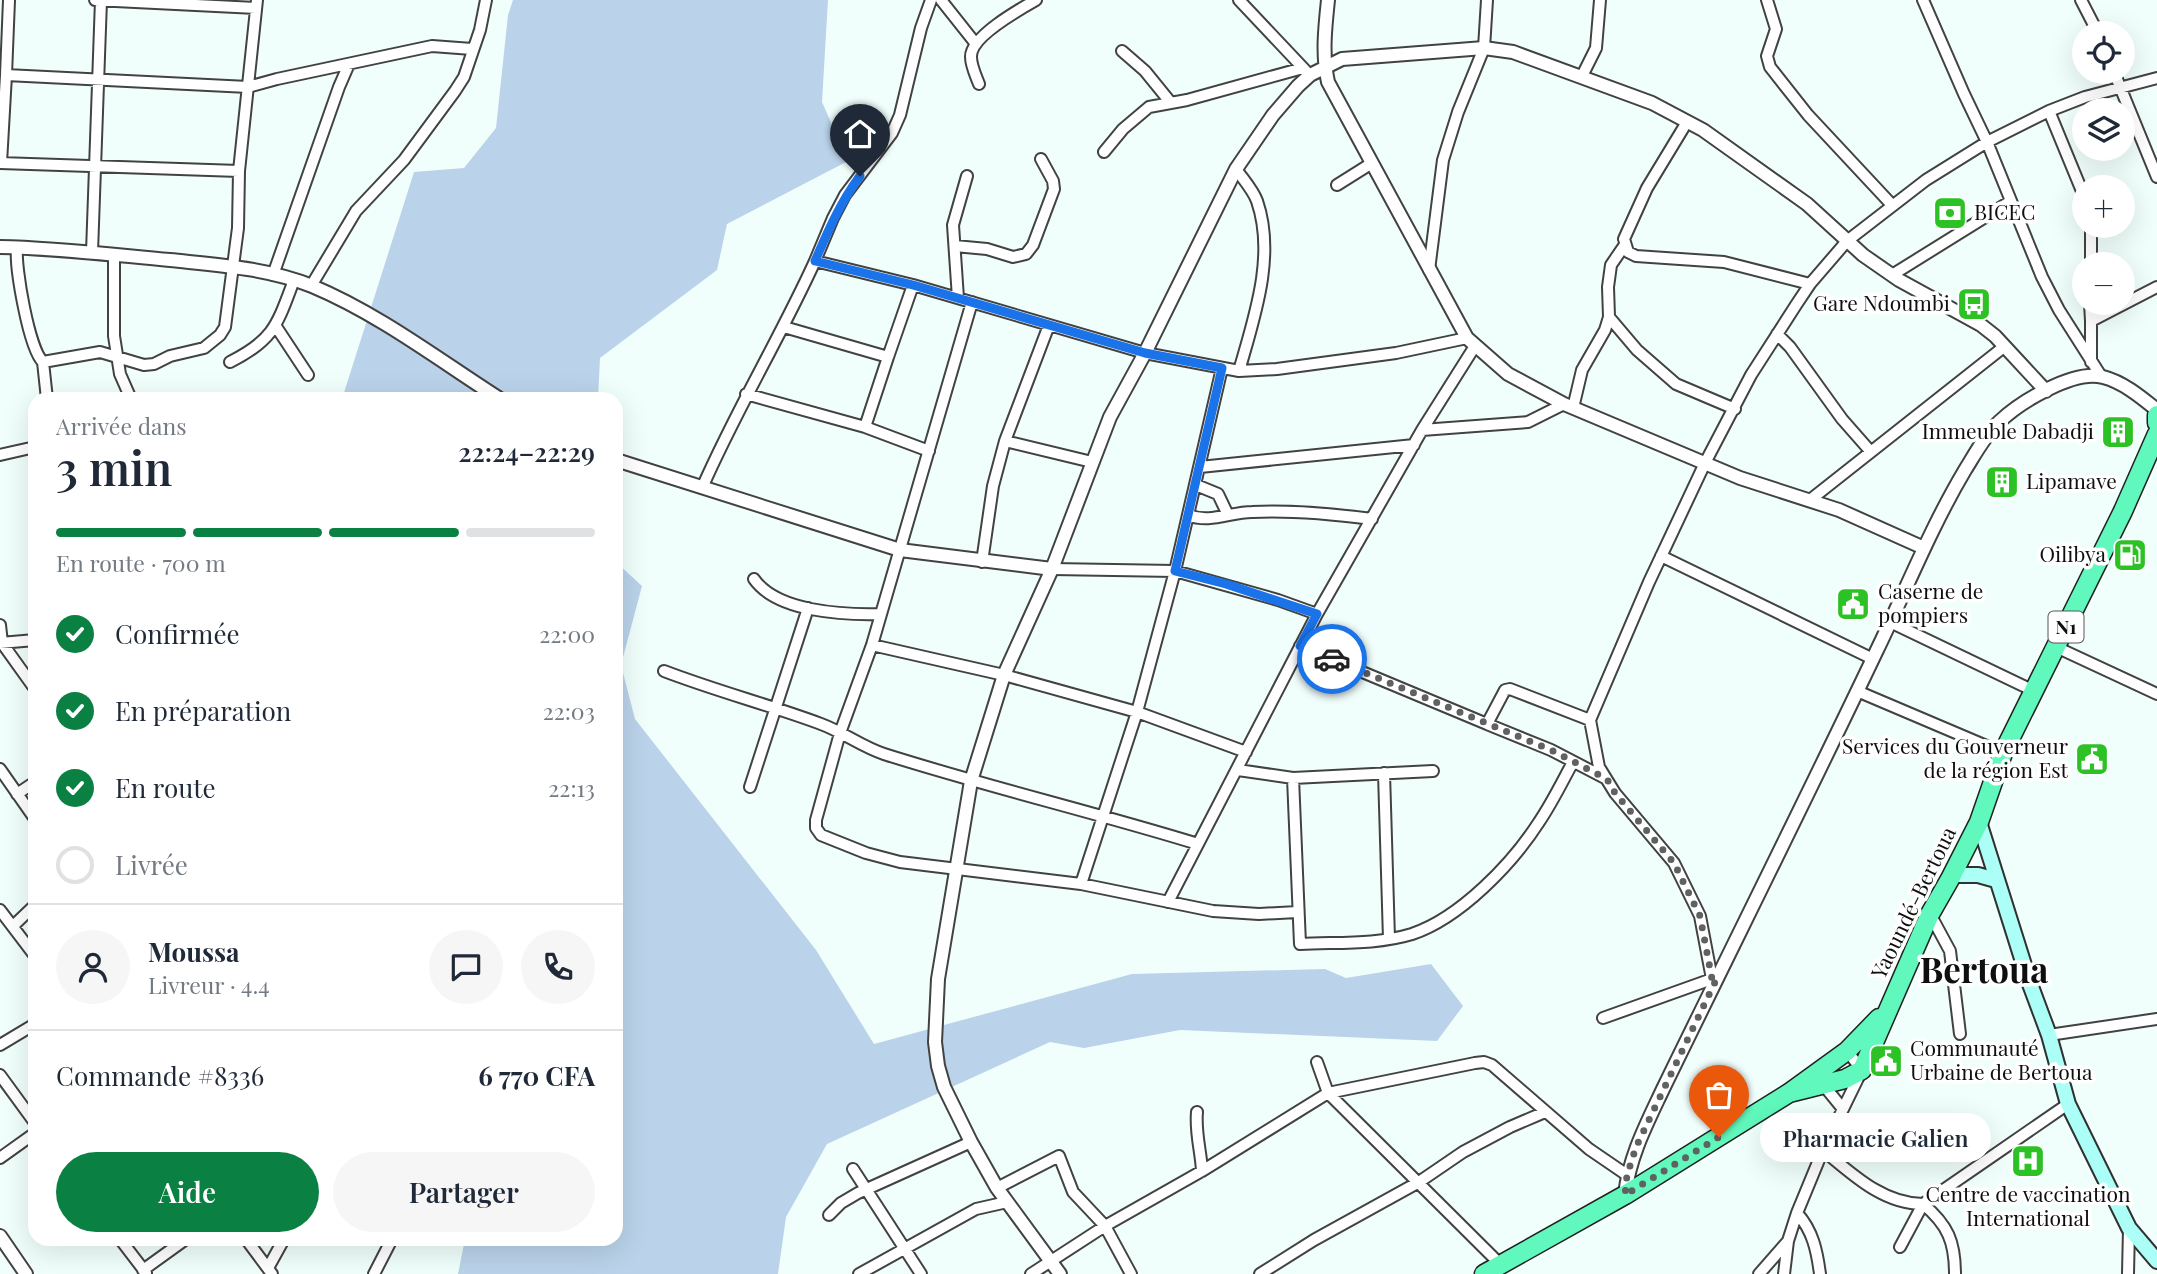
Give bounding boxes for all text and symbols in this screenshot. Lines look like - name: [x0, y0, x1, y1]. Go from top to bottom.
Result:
- map controls: [2072, 21, 2135, 315]
- button: locate: [2072, 21, 2135, 84]
- button: layers: [2072, 98, 2135, 161]
- pin: [830, 104, 890, 176]
- icon: home: [841, 115, 879, 153]
- button: +: [2072, 175, 2135, 238]
- bank icon: BICEC: [1931, 194, 1969, 232]
- place label: BICEC: [1974, 197, 2036, 225]
- button: −: [2072, 252, 2135, 315]
- bus stop icon: Gare Ndoumbi: [1955, 285, 1993, 323]
- place label: Gare Ndoumbi: [1813, 288, 1950, 316]
- text: Arrivée dans: [56, 410, 187, 441]
- building icon: Immeuble Dabadji: [2099, 413, 2137, 451]
- place label: Immeuble Dabadji: [1922, 416, 2094, 444]
- text: 22:24–22:29: [458, 434, 595, 469]
- text: 3 min: [56, 436, 172, 498]
- building icon: Lipamave: [1983, 463, 2021, 501]
- place label: Lipamave: [2026, 466, 2117, 494]
- fuel station icon: Oilibya: [2111, 536, 2149, 574]
- place label: Oilibya: [2040, 539, 2107, 567]
- text: En route · 700 m: [56, 547, 226, 578]
- place label: Caserne de pompiers: [1878, 576, 1983, 628]
- public building icon: Caserne de pompiers: [1834, 585, 1872, 623]
- road number: N1: [2048, 612, 2084, 642]
- icon: check: [56, 615, 94, 653]
- text: Confirmée: [115, 616, 240, 651]
- text: 22:00: [539, 618, 595, 649]
- courier: [1297, 624, 1367, 694]
- icon: car: [1313, 640, 1351, 678]
- icon: check: [56, 692, 94, 730]
- text: En préparation: [115, 693, 291, 728]
- text: 22:03: [543, 695, 595, 726]
- place label: Services du Gouverneur de la région Est: [1842, 731, 2069, 783]
- public building icon: Services du Gouverneur de la région Est: [2073, 740, 2111, 778]
- icon: check: [56, 769, 94, 807]
- text: En route: [115, 770, 216, 805]
- text: 22:13: [548, 772, 595, 803]
- street label: Yaoundé-Bertoua: [1863, 821, 1961, 984]
- text: Livrée: [115, 847, 188, 882]
- button: person: [56, 930, 130, 1004]
- button: chat: [429, 930, 503, 1004]
- button: phone: [521, 930, 595, 1004]
- text: Moussa: [148, 934, 240, 969]
- district label: Bertoua: [1920, 945, 2048, 992]
- text: Livreur · 4.4: [148, 969, 270, 1000]
- place label: Communauté Urbaine de Bertoua: [1910, 1033, 2093, 1085]
- public building icon: Communauté Urbaine de Bertoua: [1867, 1042, 1905, 1080]
- text: Commande #8336: [56, 1058, 264, 1093]
- text: 6 770 CFA: [478, 1058, 595, 1093]
- pin: [1689, 1065, 1749, 1137]
- icon: bag: [1700, 1076, 1738, 1114]
- callout: Pharmacie Galien: [1761, 1112, 1992, 1162]
- text: Pharmacie Galien: [1782, 1122, 1969, 1153]
- hospital icon: Centre de vaccination International: [2009, 1142, 2047, 1180]
- button: Aide: [56, 1152, 319, 1232]
- button: Partager: [333, 1152, 595, 1232]
- place label: Centre de vaccination International: [1925, 1179, 2131, 1231]

